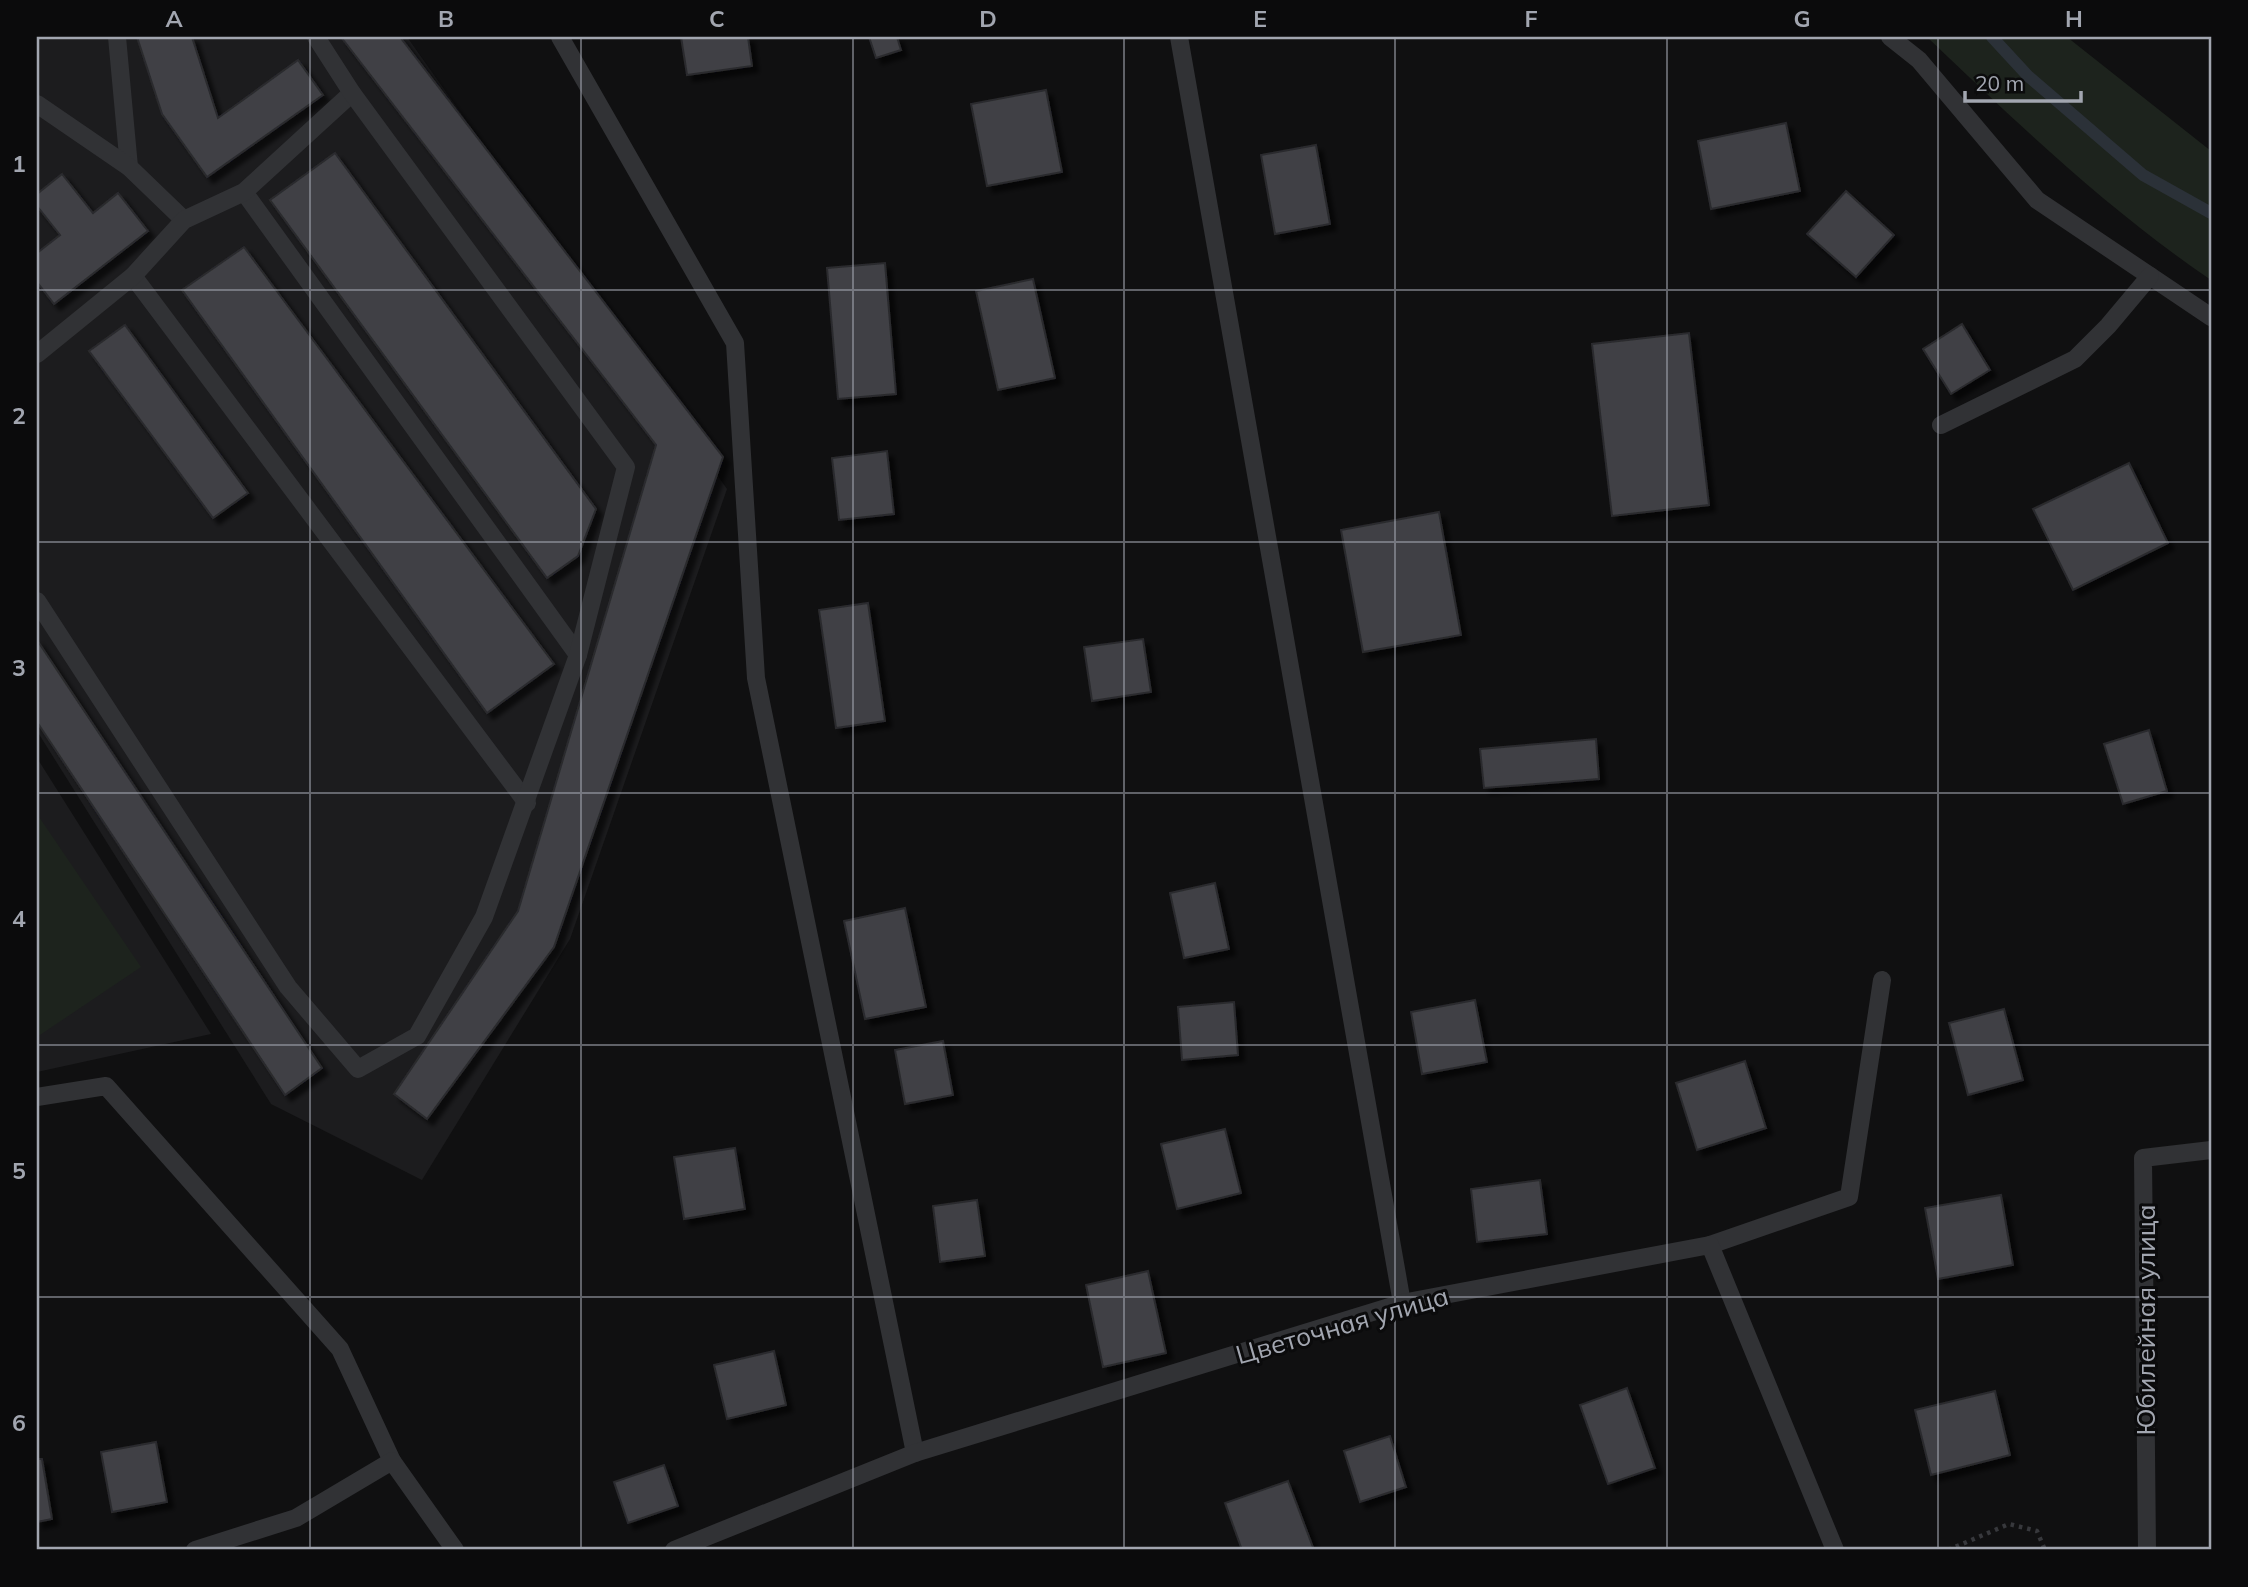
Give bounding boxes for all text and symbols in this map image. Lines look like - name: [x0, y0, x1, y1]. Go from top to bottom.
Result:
- text: A: [165, 4, 183, 33]
- text: B: [438, 4, 454, 33]
- text: C: [709, 4, 725, 33]
- text: D: [979, 4, 997, 33]
- text: E: [1253, 4, 1267, 33]
- text: F: [1524, 4, 1538, 33]
- text: G: [1793, 4, 1811, 33]
- text: H: [2065, 4, 2083, 33]
- scale bar: [1965, 60, 2080, 104]
- text: 20 m: [1975, 70, 2024, 96]
- text: 1: [12, 149, 26, 178]
- text: 2: [12, 401, 26, 430]
- text: 3: [12, 653, 26, 682]
- text: 4: [12, 904, 26, 933]
- text: 5: [12, 1156, 26, 1185]
- street label: Юбилейная улица: [2129, 1204, 2162, 1436]
- street label: Цветочная улица: [1232, 1279, 1452, 1371]
- text: 6: [12, 1408, 26, 1437]

